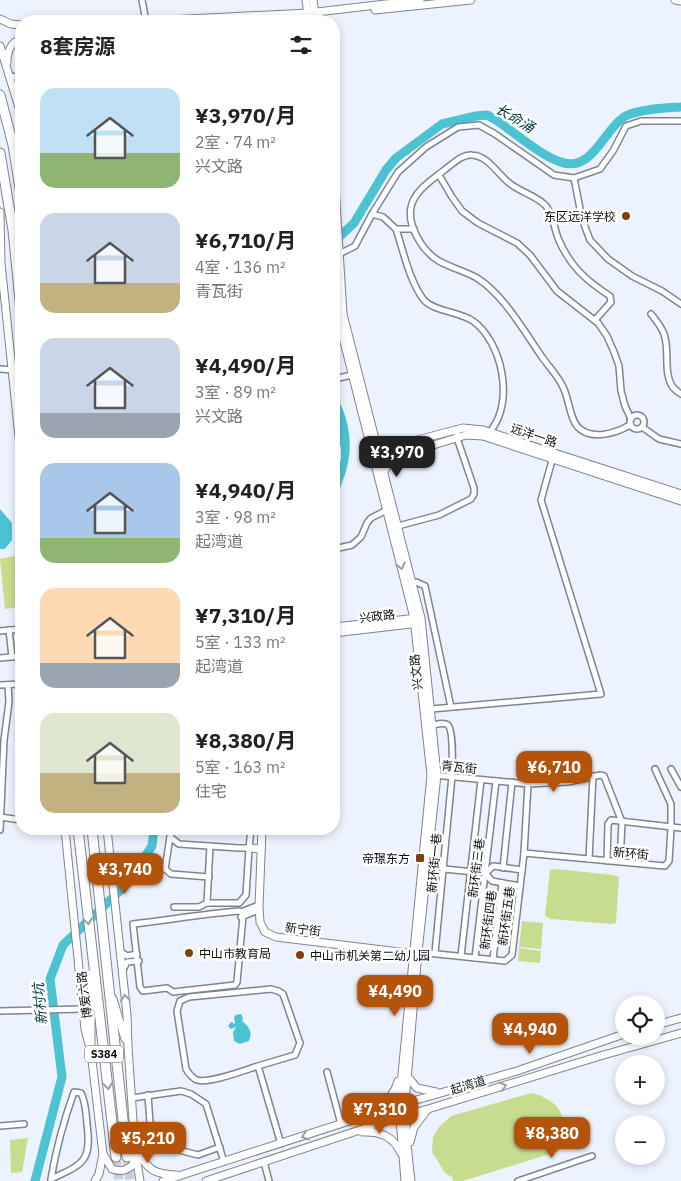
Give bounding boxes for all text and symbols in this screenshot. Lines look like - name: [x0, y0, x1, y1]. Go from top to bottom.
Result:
- icon: filters: [287, 31, 315, 59]
- text: 8套房源: [40, 32, 116, 60]
- water label: 长命涌: [492, 99, 539, 138]
- text: ¥3,970/月: [195, 101, 296, 129]
- icon: home: [80, 108, 140, 168]
- text: 2室 · 74 m²: [195, 132, 276, 152]
- text: 兴文路: [195, 156, 243, 176]
- place label: 东区远洋学校: [544, 209, 616, 224]
- marker: 东区远洋学校: [620, 210, 632, 222]
- text: ¥6,710/月: [195, 226, 296, 254]
- icon: home: [80, 233, 140, 293]
- text: 4室 · 136 m²: [195, 257, 285, 277]
- text: 青瓦街: [195, 281, 243, 301]
- text: ¥4,490/月: [195, 351, 296, 379]
- icon: home: [80, 358, 140, 418]
- text: 3室 · 89 m²: [195, 382, 276, 402]
- text: 兴文路: [195, 406, 243, 426]
- street label: 远洋一路: [509, 420, 559, 450]
- pin: ¥3,970: [356, 436, 438, 478]
- text: ¥3,970: [370, 442, 424, 462]
- text: ¥4,940/月: [195, 476, 296, 504]
- icon: home: [80, 483, 140, 543]
- text: 3室 · 98 m²: [195, 507, 276, 527]
- text: 起湾道: [195, 531, 243, 551]
- one-way arrow: [395, 561, 406, 570]
- text: ¥7,310/月: [195, 601, 296, 629]
- street label: 兴政路: [358, 606, 396, 626]
- icon: home: [80, 608, 140, 668]
- text: 5室 · 133 m²: [195, 632, 285, 652]
- street label: 兴文路: [407, 653, 425, 691]
- text: 起湾道: [195, 656, 243, 676]
- text: ¥8,380/月: [195, 726, 296, 754]
- icon: home: [80, 733, 140, 793]
- pin: ¥6,710: [513, 750, 595, 793]
- text: 5室 · 163 m²: [195, 757, 285, 777]
- text: ¥6,710: [527, 757, 581, 777]
- street label: 青瓦街: [440, 758, 478, 776]
- text: 住宅: [195, 781, 227, 801]
- street label: 新环街一巷: [424, 832, 444, 894]
- street label: 新环街三巷: [465, 837, 487, 899]
- street label: 新环街: [612, 844, 650, 862]
- place label: 帝璟东方: [362, 851, 410, 866]
- pin: ¥3,740: [84, 852, 166, 895]
- marker: 帝璟东方: [414, 852, 426, 864]
- text: ¥3,740: [98, 859, 152, 879]
- street label: 新环街五巷: [495, 885, 517, 947]
- street label: 新环街四巷: [477, 889, 499, 951]
- one-way arrow: [82, 917, 93, 925]
- street label: 新宁街: [284, 919, 322, 939]
- place label: 中山市教育局: [199, 946, 271, 961]
- marker: 中山市教育局: [183, 947, 195, 959]
- place label: 中山市机关第二幼儿园: [310, 948, 430, 963]
- marker: 中山市机关第二幼儿园: [294, 949, 306, 961]
- street label: 博爱六路: [74, 970, 94, 1020]
- pin: ¥4,490: [354, 974, 436, 1017]
- water label: 新村坑: [29, 980, 51, 1026]
- text: ¥4,490: [368, 981, 422, 1001]
- one-way arrow: [120, 994, 131, 1002]
- map controls: [615, 995, 665, 1165]
- button: locate: [615, 995, 665, 1045]
- pin: ¥4,940: [489, 1012, 571, 1055]
- text: ¥4,940: [503, 1019, 557, 1039]
- road number: S384: [85, 1046, 123, 1062]
- button: +: [615, 1055, 665, 1105]
- street label: 起湾道: [449, 1073, 487, 1097]
- one-way arrow: [102, 1082, 113, 1090]
- one-way arrow: [498, 1082, 506, 1092]
- pin: ¥7,310: [339, 1092, 421, 1135]
- text: ¥7,310: [353, 1099, 407, 1119]
- button: −: [615, 1115, 665, 1165]
- pin: ¥8,380: [511, 1116, 593, 1159]
- pin: ¥5,210: [107, 1122, 189, 1164]
- text: ¥8,380: [525, 1123, 579, 1143]
- text: ¥5,210: [121, 1128, 175, 1148]
- one-way arrow: [301, 1130, 309, 1140]

